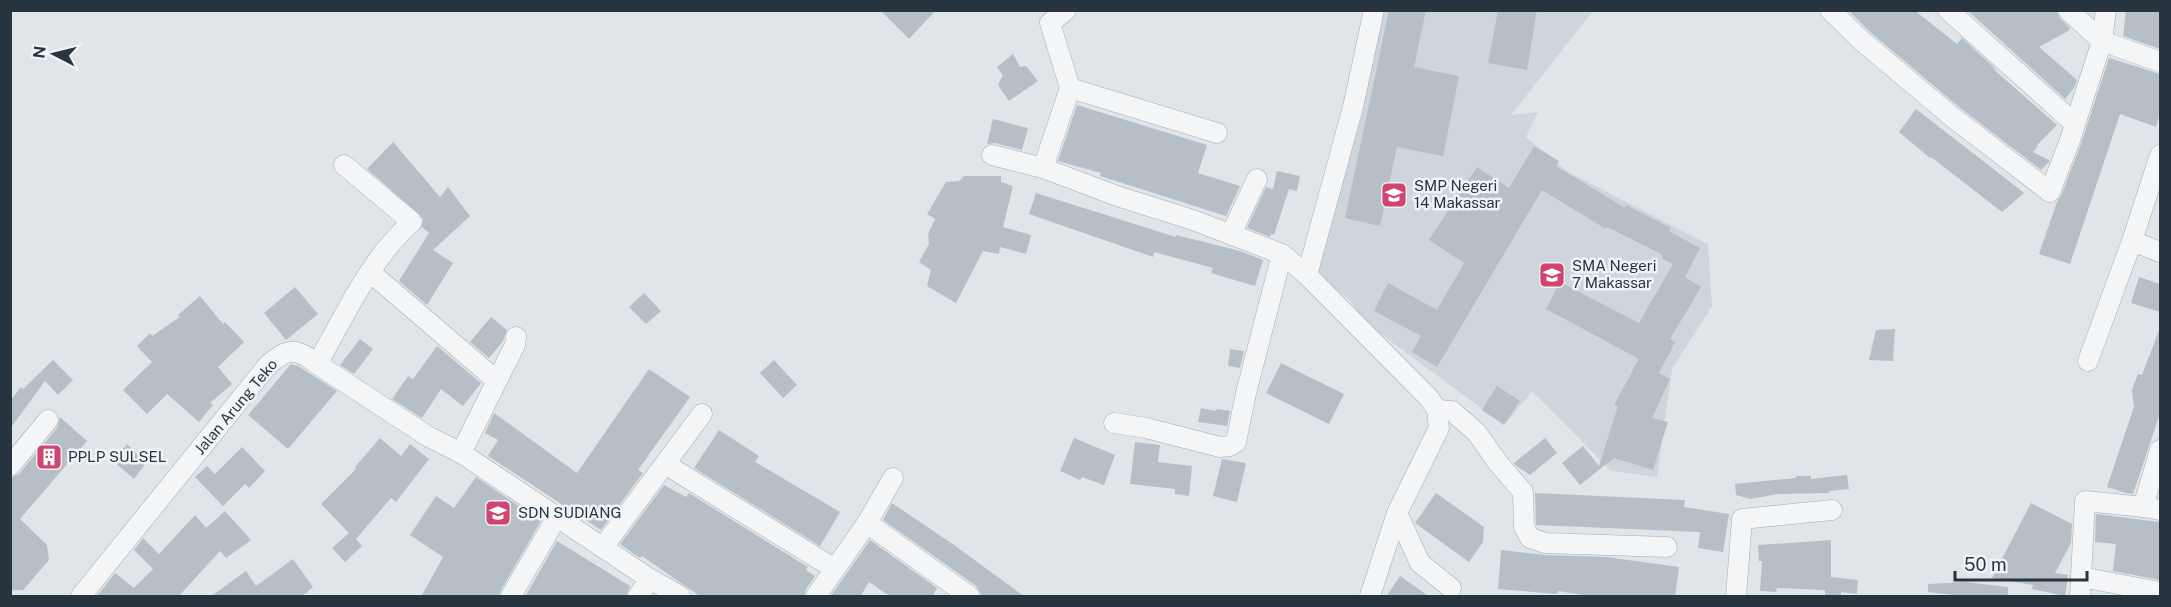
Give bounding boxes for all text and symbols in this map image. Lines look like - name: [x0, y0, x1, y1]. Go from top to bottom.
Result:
- north arrow: [24, 24, 84, 84]
- text: N: [29, 45, 50, 60]
- place label: SMP Negeri 14 Makassar: [1414, 177, 1501, 211]
- school or university icon: SMP Negeri 14 Makassar: [1379, 180, 1409, 210]
- place label: SMA Negeri 7 Makassar: [1572, 257, 1656, 291]
- school or university icon: SMA Negeri 7 Makassar: [1537, 260, 1567, 290]
- street label: Jalan Arung Teko: [191, 356, 280, 458]
- building icon: PPLP SULSEL: [34, 442, 64, 472]
- place label: PPLP SULSEL: [68, 448, 166, 465]
- school or university icon: SDN SUDIANG: [483, 498, 513, 528]
- place label: SDN SUDIANG: [518, 504, 622, 521]
- scale bar: [1955, 544, 2087, 582]
- text: 50 m: [1964, 554, 2007, 575]

